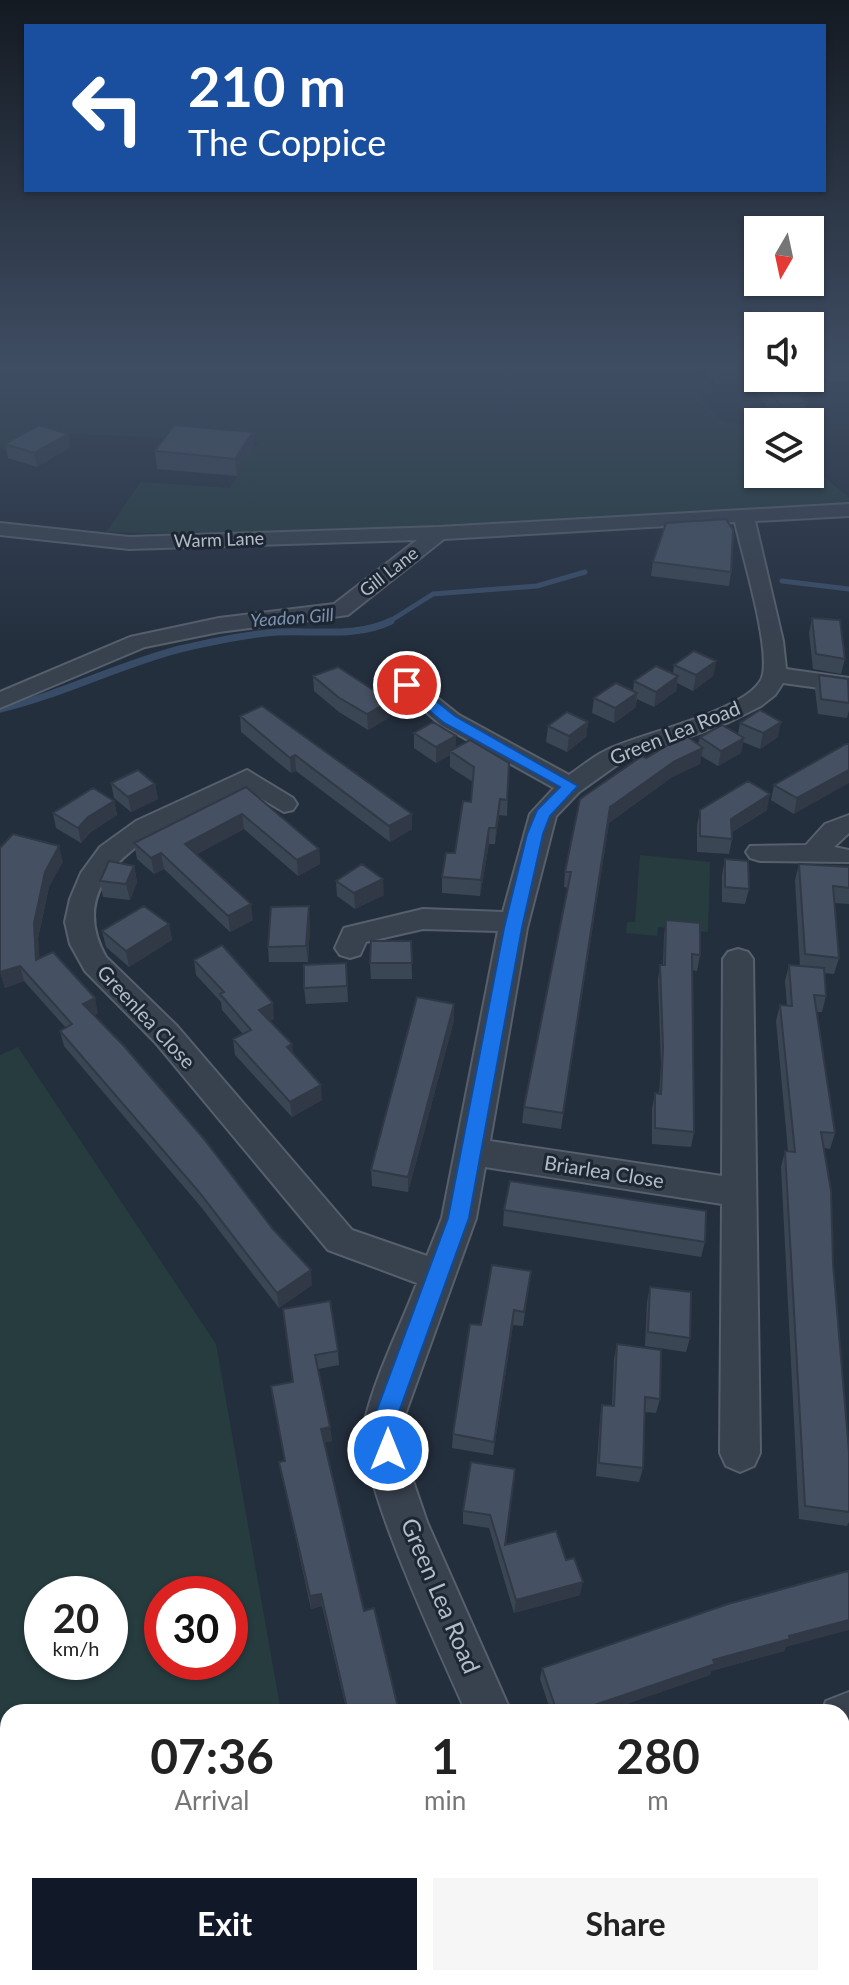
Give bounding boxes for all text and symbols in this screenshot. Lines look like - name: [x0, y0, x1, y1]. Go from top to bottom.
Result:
- text: 210 m: [188, 52, 346, 119]
- icon: left: [56, 56, 160, 160]
- text: The Coppice: [188, 120, 386, 164]
- north arrow: [744, 216, 824, 296]
- map controls: [744, 216, 824, 488]
- button: sound: [744, 312, 824, 392]
- button: layers: [744, 408, 824, 488]
- street label: Warm Lane: [173, 526, 264, 552]
- street label: Gill Lane: [355, 542, 422, 601]
- water label: Yeadon Gill: [249, 603, 334, 631]
- pin: [373, 651, 441, 719]
- icon: arrive: [385, 663, 429, 707]
- street label: Green Lea Road: [606, 695, 743, 769]
- street label: Greenlea Close: [93, 960, 201, 1073]
- street label: Briarlea Close: [543, 1150, 666, 1192]
- position arrow: [346, 1408, 430, 1492]
- street label: Green Lea Road: [396, 1513, 487, 1677]
- speed limit sign: 30: [144, 1576, 248, 1680]
- text: 20: [53, 1594, 99, 1642]
- text: km/h: [53, 1636, 99, 1660]
- text: 07:36: [150, 1727, 274, 1784]
- text: 1: [431, 1727, 459, 1784]
- text: 280: [616, 1727, 700, 1784]
- text: Arrival: [175, 1784, 249, 1816]
- text: min: [424, 1784, 466, 1816]
- text: m: [647, 1784, 669, 1816]
- button: Exit: [32, 1878, 417, 1970]
- button: Share: [433, 1878, 818, 1970]

